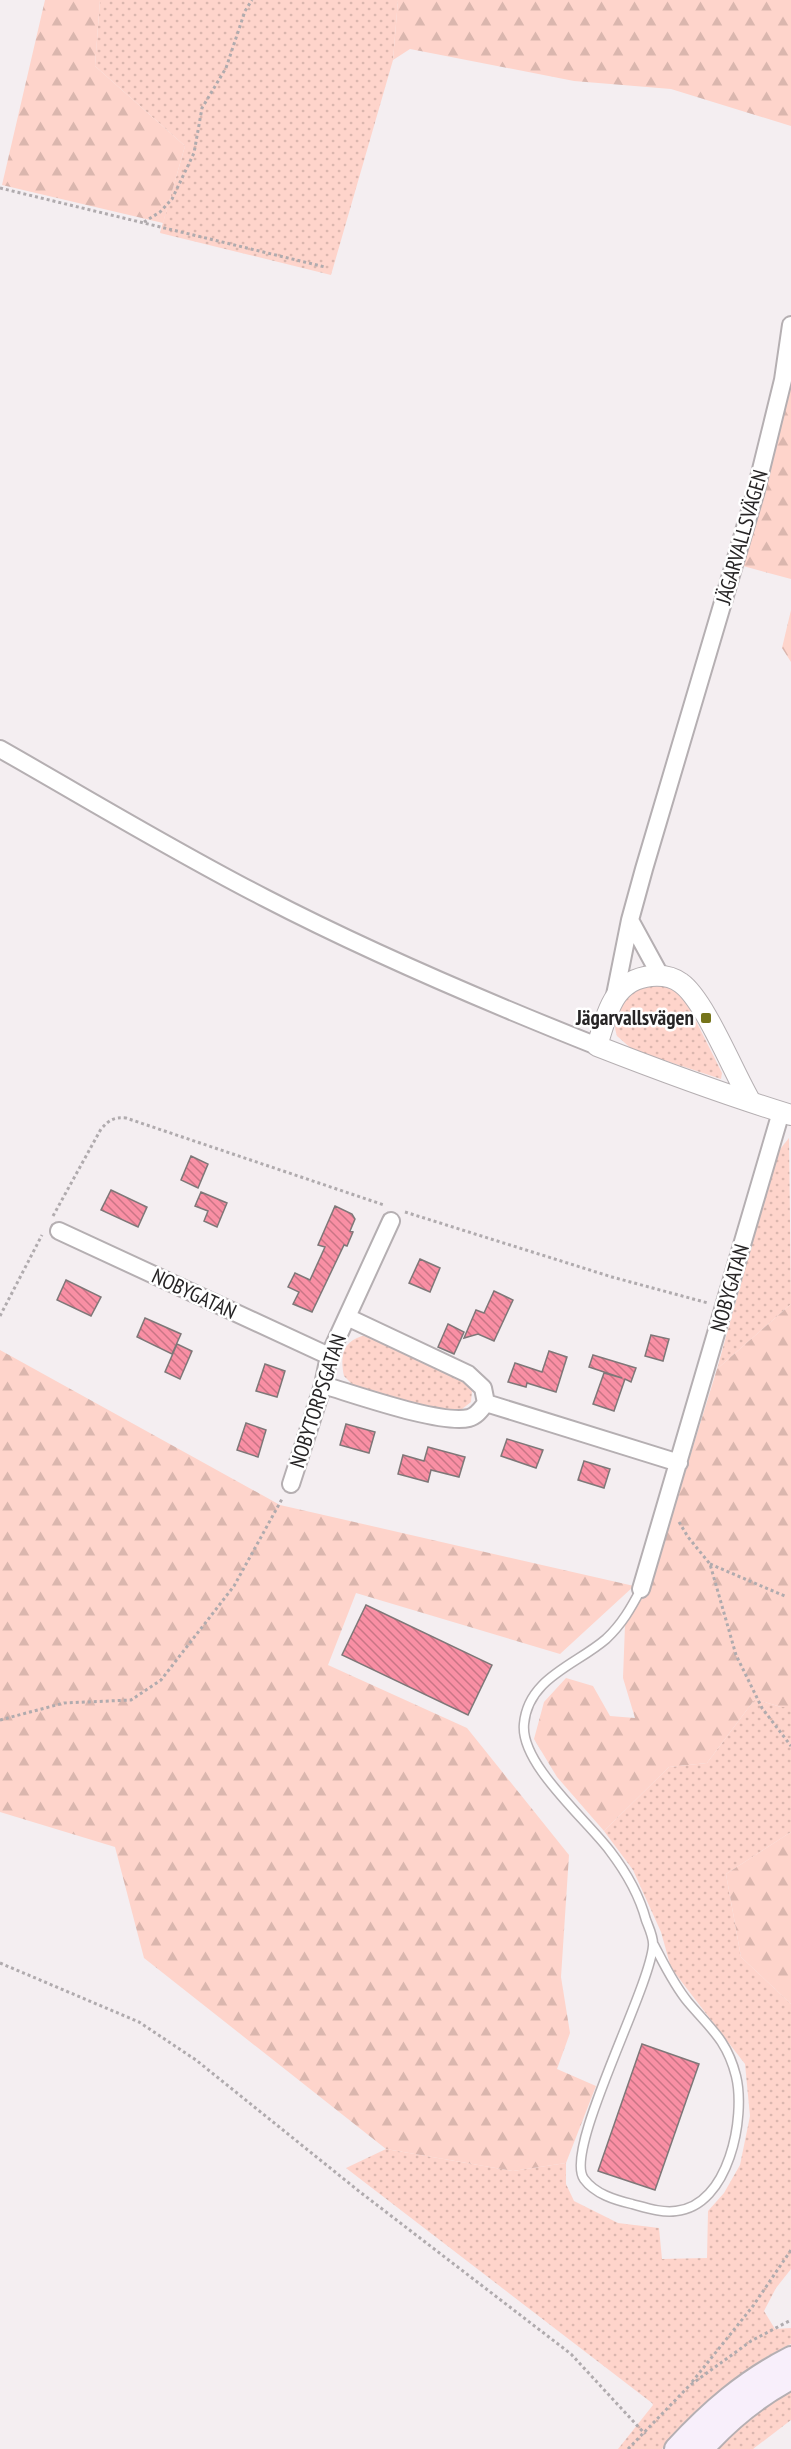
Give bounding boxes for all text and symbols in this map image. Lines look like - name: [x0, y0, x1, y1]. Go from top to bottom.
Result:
- street label: JÄGARVALLSVÄGEN: [709, 467, 774, 608]
- place label: Jägarvallsvägen: [575, 1004, 694, 1031]
- marker: Jägarvallsvägen: [699, 1011, 713, 1025]
- street label: NOBYGATAN: [704, 1241, 755, 1335]
- street label: NOBYGATAN: [148, 1262, 241, 1325]
- street label: NOBYTORPSGATAN: [283, 1331, 352, 1471]

